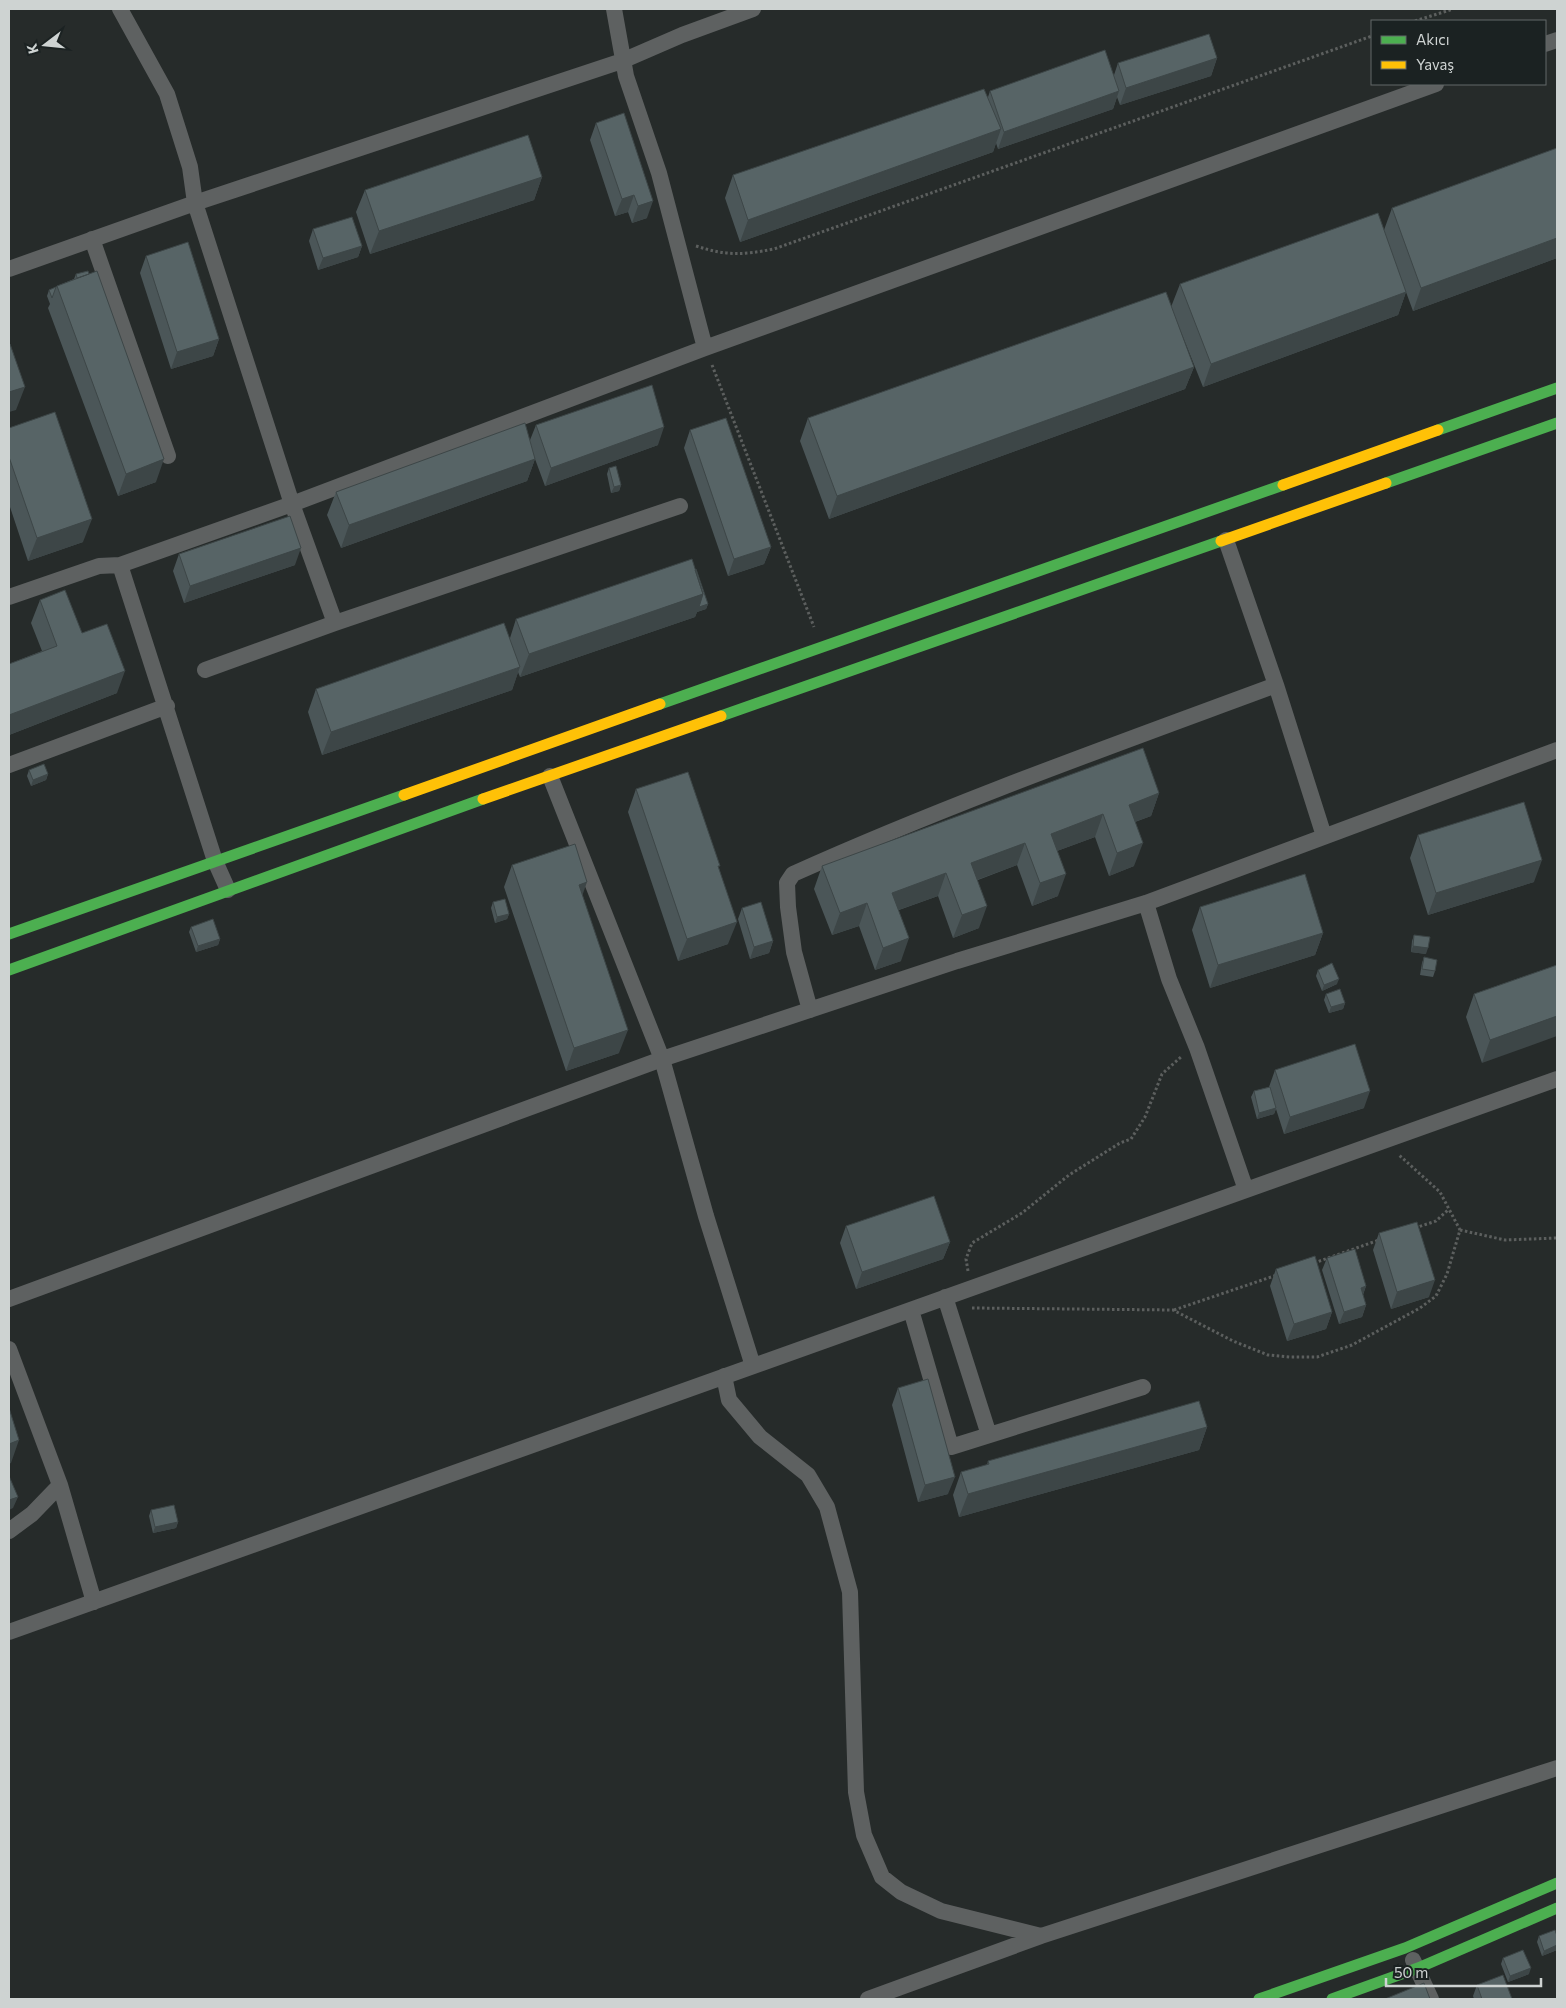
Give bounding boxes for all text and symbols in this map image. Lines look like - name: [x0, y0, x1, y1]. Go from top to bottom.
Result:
- north arrow: [20, 20, 70, 70]
- legend: [1371, 20, 1546, 85]
- text: Akıcı: [1416, 30, 1450, 48]
- text: K: [22, 41, 42, 56]
- text: Yavaş: [1416, 55, 1454, 73]
- scale bar: [1386, 1956, 1541, 1988]
- text: 50 m: [1394, 1963, 1428, 1981]

